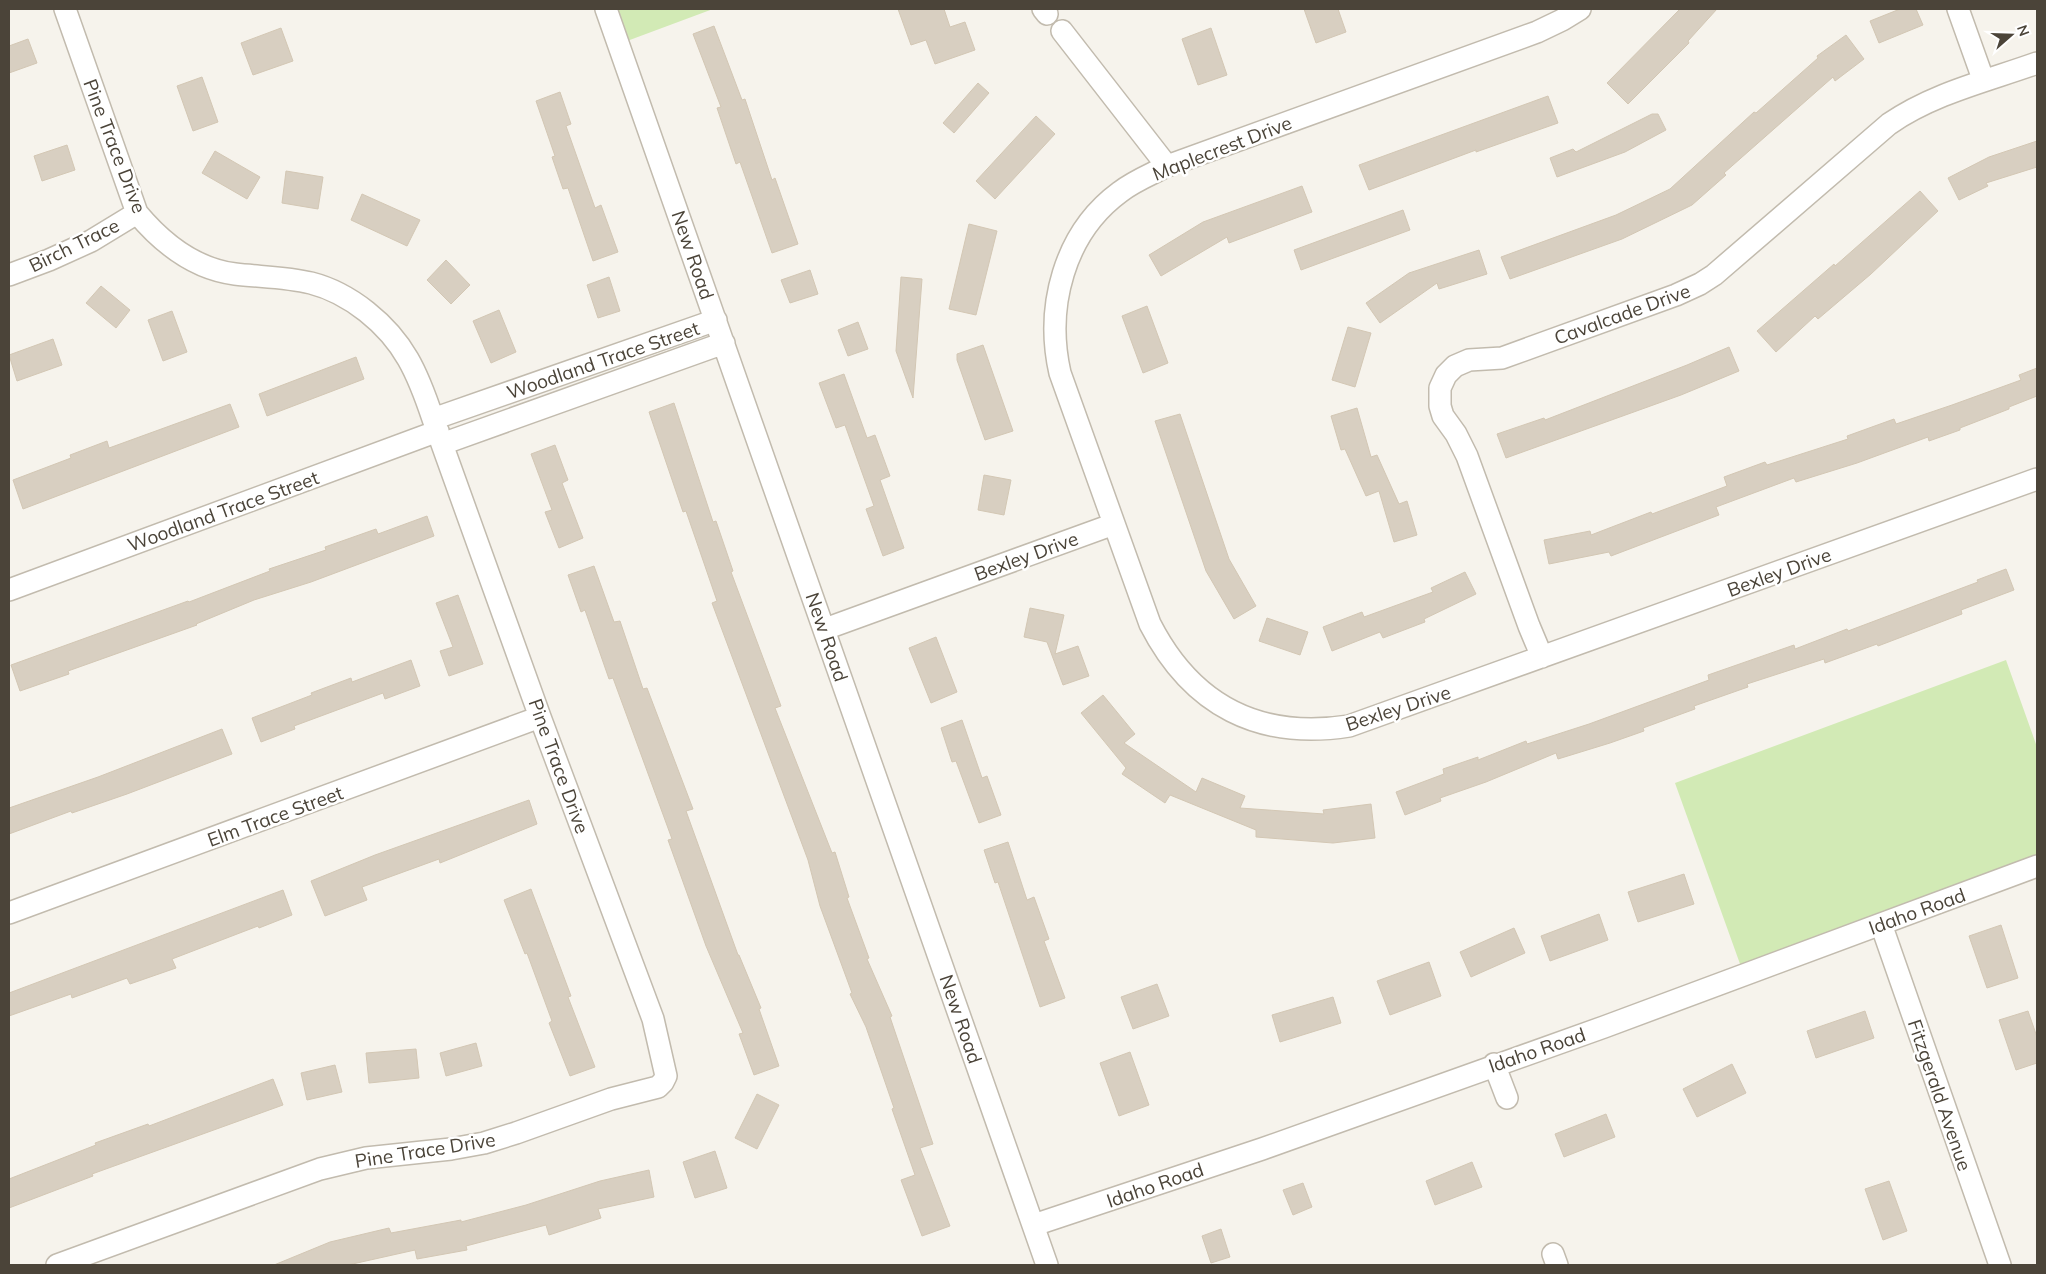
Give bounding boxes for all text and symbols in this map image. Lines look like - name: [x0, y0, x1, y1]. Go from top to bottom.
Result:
- north arrow: [1986, 10, 2036, 60]
- text: N: [2013, 23, 2033, 39]
- street label: Pine Trace Drive: [78, 75, 152, 217]
- street label: Maplecrest Drive: [1149, 110, 1295, 186]
- street label: New Road: [667, 207, 719, 303]
- street label: Birch Trace: [25, 213, 123, 277]
- street label: Cavalcade Drive: [1551, 278, 1693, 350]
- street label: Woodland Trace Street: [504, 316, 703, 404]
- street label: Woodland Trace Street: [124, 465, 322, 557]
- street label: Bexley Drive: [971, 526, 1081, 586]
- street label: Bexley Drive: [1724, 542, 1834, 602]
- street label: New Road: [801, 589, 853, 685]
- street label: Bexley Drive: [1342, 680, 1454, 736]
- street label: Pine Trace Drive: [523, 695, 595, 837]
- street label: Elm Trace Street: [204, 780, 346, 852]
- street label: Idaho Road: [1865, 882, 1969, 940]
- street label: New Road: [935, 971, 987, 1067]
- street label: Fitzgerald Avenue: [1903, 1016, 1977, 1174]
- street label: Idaho Road: [1485, 1022, 1589, 1078]
- street label: Pine Trace Drive: [353, 1127, 497, 1173]
- street label: Idaho Road: [1103, 1157, 1207, 1213]

